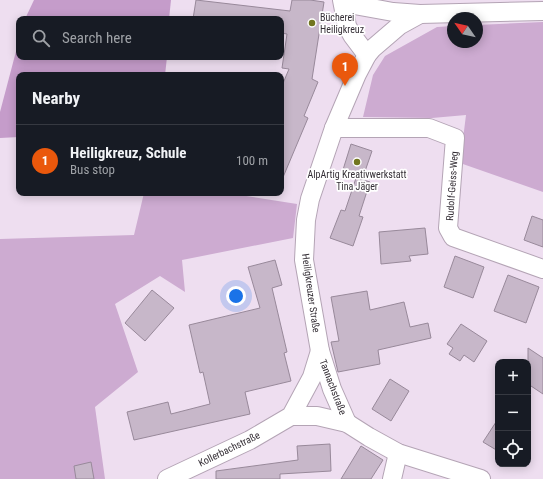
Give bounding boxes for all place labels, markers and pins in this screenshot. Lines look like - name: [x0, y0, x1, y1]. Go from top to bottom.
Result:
- place label: Bücherei Heiligkreuz: [320, 12, 364, 35]
- marker: Bücherei Heiligkreuz: [307, 18, 317, 28]
- pin: 1: [332, 53, 358, 86]
- marker: AlpArtig Kreativwerkstatt Tina Jäger: [352, 157, 362, 167]
- place label: AlpArtig Kreativwerkstatt Tina Jäger: [308, 169, 406, 192]

